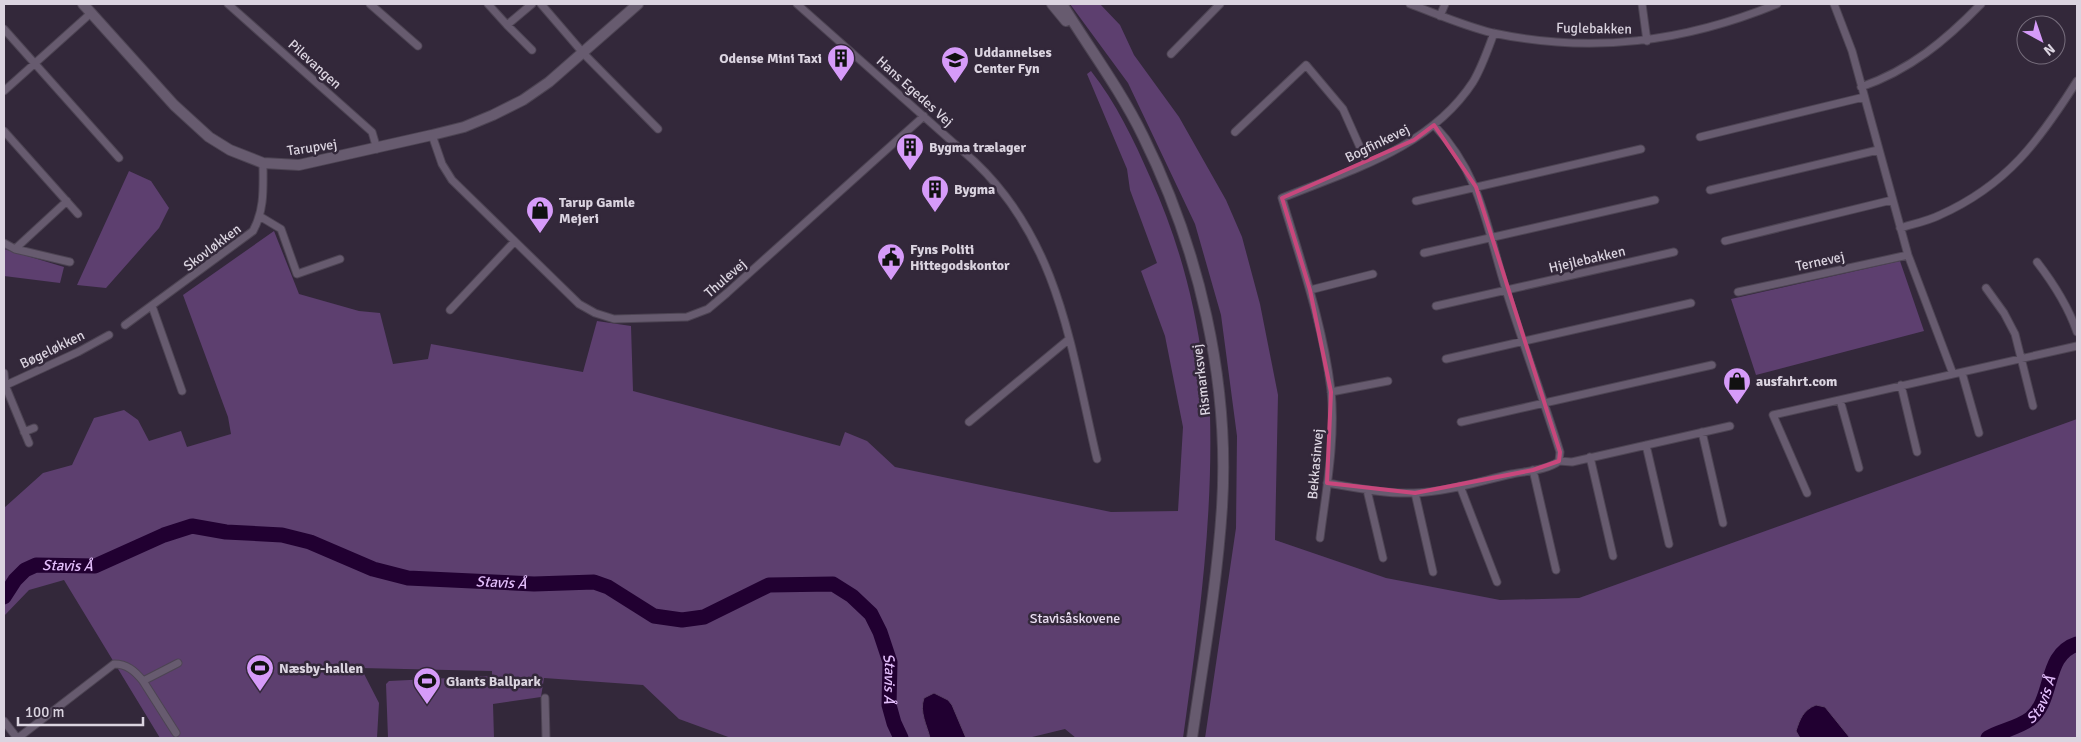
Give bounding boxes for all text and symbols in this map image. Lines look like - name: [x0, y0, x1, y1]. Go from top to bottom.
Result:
- north arrow: [2016, 15, 2066, 65]
- street label: Fuglebakken: [1556, 19, 1632, 38]
- street label: Pilevangen: [285, 36, 345, 93]
- text: N: [2040, 40, 2058, 59]
- building icon: Odense Mini Taxi: [826, 43, 856, 82]
- place label: Uddannelses Center Fyn: [974, 44, 1052, 77]
- school or university icon: Uddannelses Center Fyn: [940, 45, 970, 84]
- place label: Odense Mini Taxi: [719, 50, 822, 67]
- street label: Hans Egedes Vej: [873, 52, 957, 130]
- street label: Bogfinkevej: [1342, 121, 1412, 166]
- building icon: Bygma trælager: [895, 132, 925, 171]
- street label: Tarupvej: [286, 136, 338, 159]
- place label: Bygma trælager: [929, 139, 1027, 156]
- building icon: Bygma: [920, 174, 950, 213]
- place label: Bygma: [954, 181, 995, 198]
- place label: Tarup Gamle Mejeri: [559, 194, 635, 227]
- shop icon: Tarup Gamle Mejeri: [525, 195, 555, 234]
- street label: Skovløkken: [180, 220, 245, 275]
- place label: Fyns Politi Hittegodskontor: [910, 241, 1010, 274]
- public building icon: Fyns Politi Hittegodskontor: [876, 242, 906, 281]
- street label: Hjejlebakken: [1547, 242, 1627, 277]
- street label: Ternevej: [1794, 248, 1846, 275]
- street label: Thulevej: [701, 256, 750, 301]
- street label: Bøgeløkken: [17, 326, 87, 372]
- street label: Rismarksvej: [1189, 343, 1214, 417]
- shop icon: ausfahrt.com: [1722, 366, 1752, 405]
- place label: ausfahrt.com: [1756, 373, 1837, 390]
- street label: Bekkasinvej: [1304, 428, 1327, 500]
- water label: Stavis Å: [42, 556, 94, 575]
- water label: Stavis Å: [475, 572, 528, 593]
- park label: Stavisåskovene: [1030, 610, 1120, 627]
- water label: Stavis Å: [879, 651, 899, 705]
- sports icon: Næsby-hallen: [245, 653, 275, 692]
- place label: Næsby-hallen: [279, 660, 363, 677]
- sports icon: Giants Ballpark: [412, 666, 442, 705]
- place label: Giants Ballpark: [446, 673, 541, 690]
- water label: Stavis Å: [2022, 673, 2060, 727]
- scale bar: [18, 694, 142, 726]
- text: 100 m: [25, 703, 65, 721]

